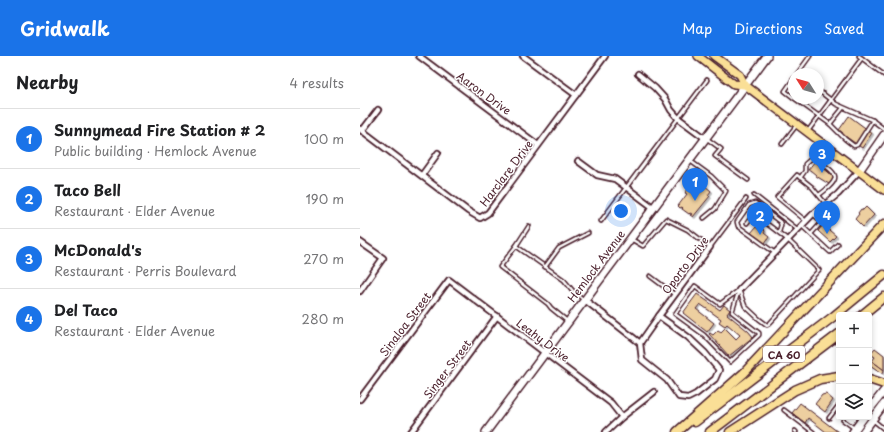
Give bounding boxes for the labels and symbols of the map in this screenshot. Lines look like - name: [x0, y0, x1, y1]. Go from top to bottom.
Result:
- street label: Aaron Drive: [453, 67, 515, 119]
- north arrow: [788, 68, 824, 104]
- street label: Harclare Drive: [475, 136, 537, 210]
- pin: 3: [809, 140, 835, 173]
- pin: 1: [682, 168, 708, 201]
- your location: [611, 201, 631, 221]
- pin: 4: [814, 201, 840, 234]
- pin: 2: [747, 202, 773, 235]
- street label: Hemlock Avenue: [563, 226, 629, 306]
- street label: Oporto Drive: [658, 232, 713, 297]
- street label: Sinaloa Street: [375, 288, 435, 360]
- street label: Leahy Drive: [513, 314, 573, 366]
- street label: Singer Street: [419, 335, 475, 402]
- road number: CA 60: [763, 346, 805, 362]

